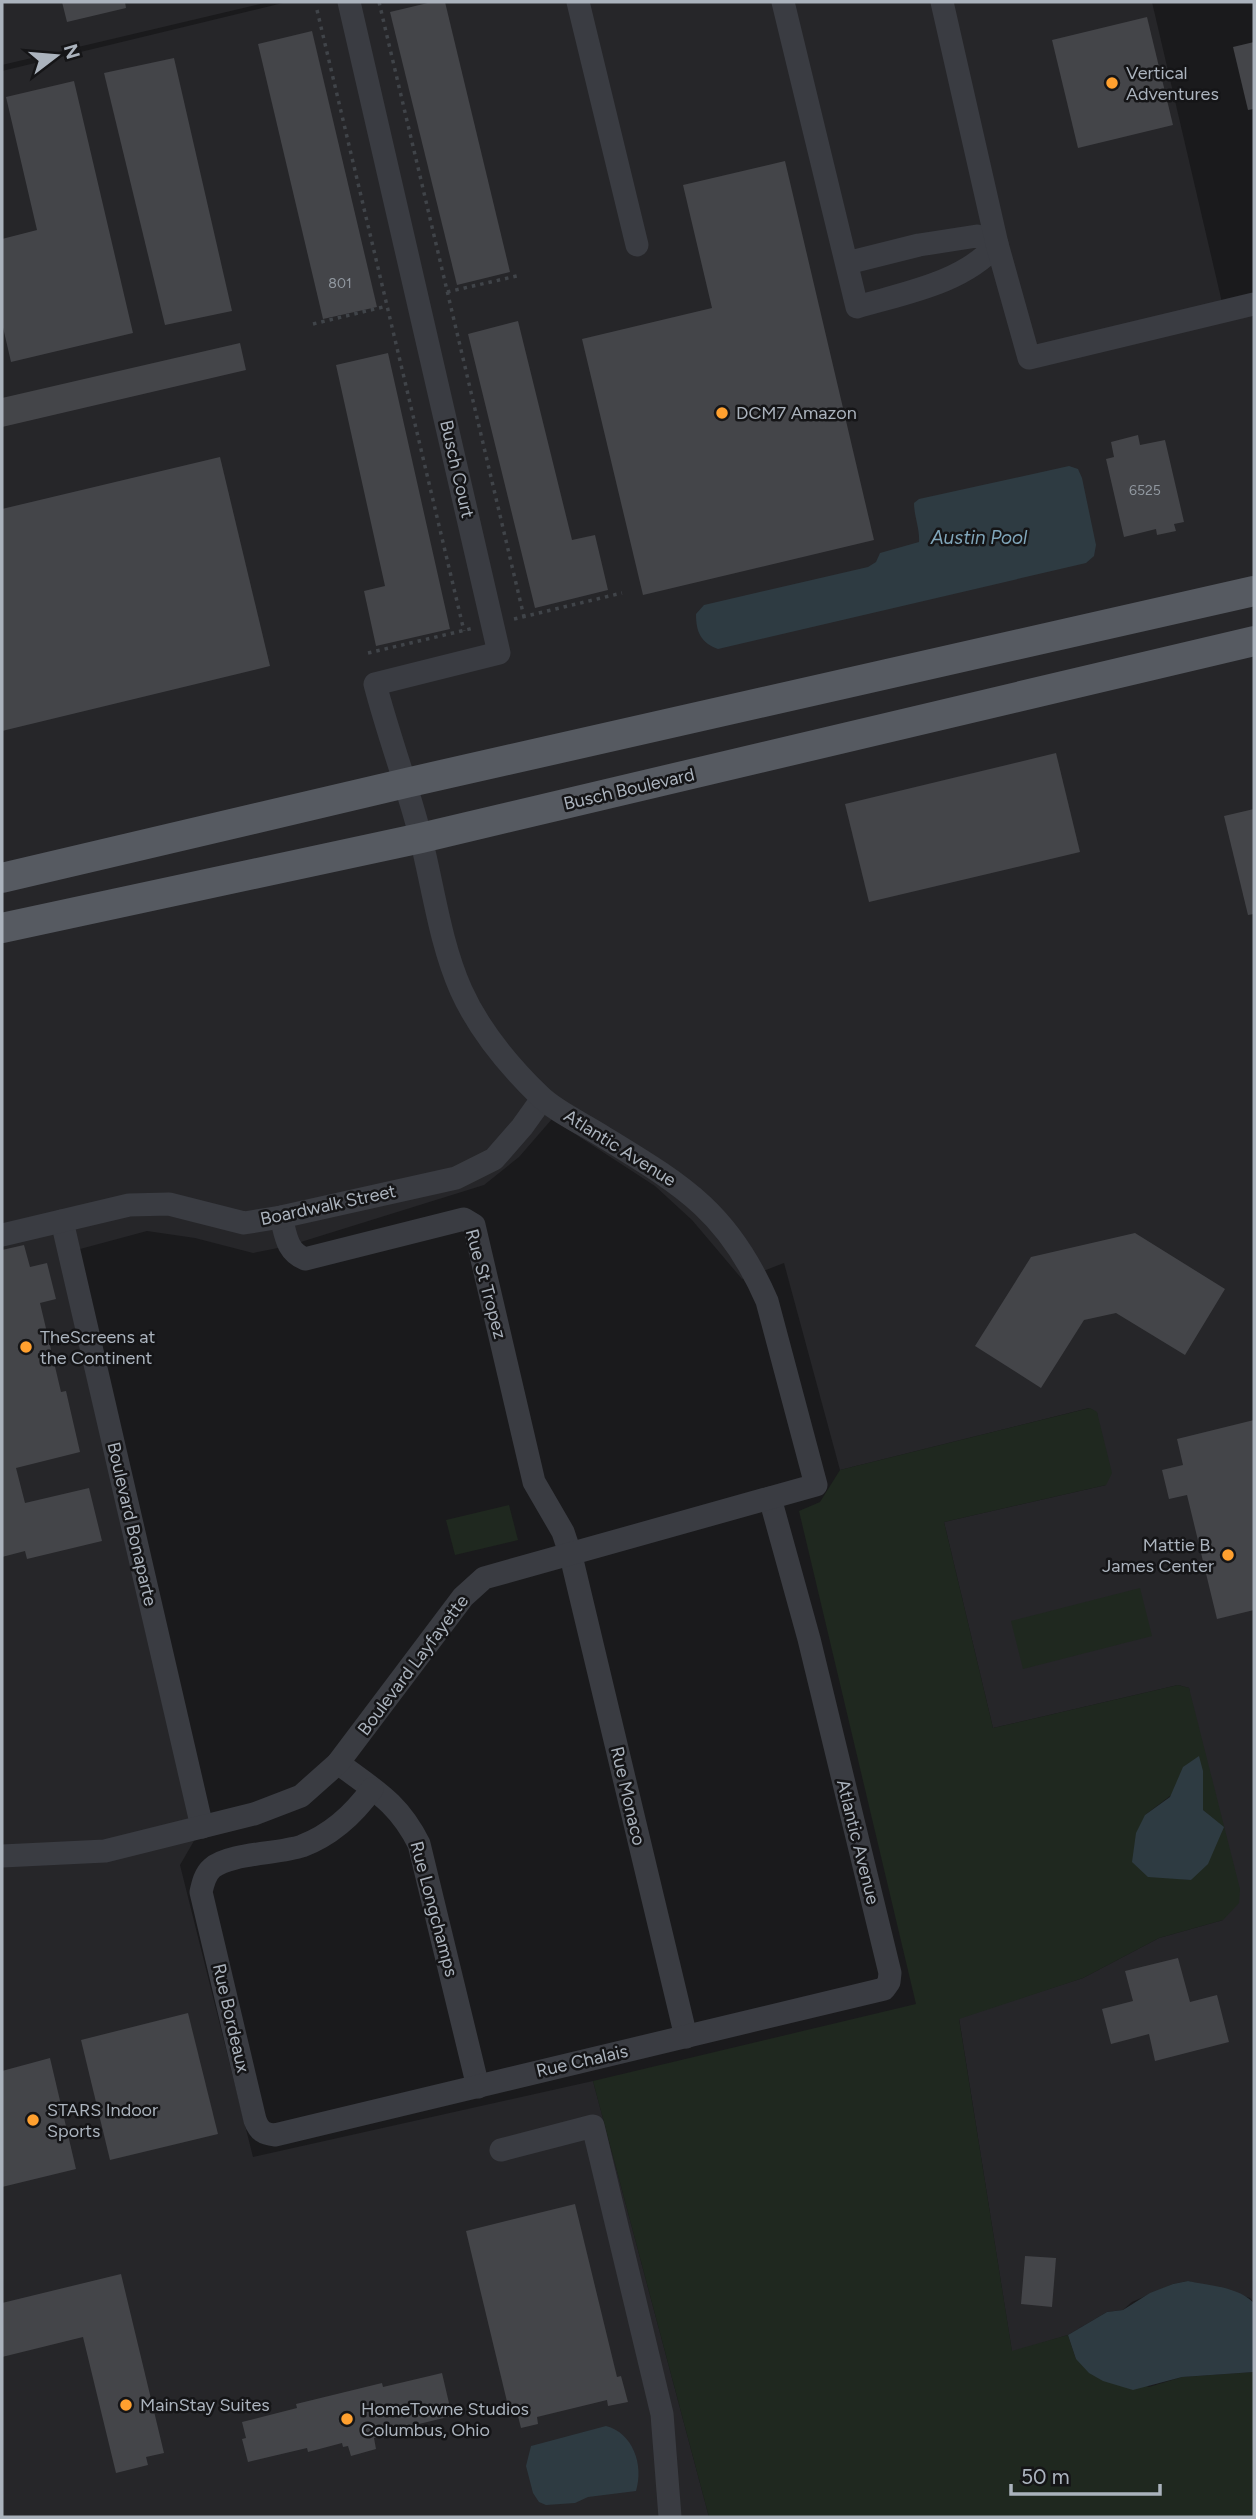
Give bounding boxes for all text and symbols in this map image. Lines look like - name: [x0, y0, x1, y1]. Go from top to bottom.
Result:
- north arrow: [21, 21, 91, 91]
- text: N: [59, 41, 85, 62]
- place label: Vertical Adventures: [1126, 62, 1219, 105]
- marker: Vertical Adventures: [1104, 75, 1120, 91]
- house number: 801: [328, 275, 352, 292]
- place label: DCM7 Amazon: [736, 402, 857, 424]
- marker: DCM7 Amazon: [714, 405, 730, 421]
- street label: Busch Court: [435, 418, 479, 520]
- house number: 6525: [1129, 482, 1161, 499]
- water label: Austin Pool: [930, 526, 1028, 549]
- street label: Busch Boulevard: [561, 763, 697, 815]
- street label: Atlantic Avenue: [560, 1105, 680, 1191]
- street label: Boardwalk Street: [258, 1180, 398, 1230]
- street label: Rue St Tropez: [461, 1227, 511, 1341]
- place label: TheScreens at the Continent: [40, 1326, 155, 1369]
- marker: TheScreens at the Continent: [18, 1339, 34, 1355]
- street label: Boulevard Bonaparte: [102, 1440, 162, 1608]
- place label: Mattie B. James Center: [1102, 1534, 1214, 1577]
- marker: Mattie B. James Center: [1220, 1547, 1236, 1563]
- street label: Boulevard Layfayette: [353, 1590, 473, 1740]
- street label: Rue Monaco: [606, 1744, 650, 1848]
- street label: Atlantic Avenue: [832, 1777, 884, 1907]
- street label: Rue Longchamps: [405, 1839, 463, 1979]
- street label: Rue Bordeaux: [208, 1961, 254, 2075]
- street label: Rue Chalais: [534, 2040, 630, 2082]
- place label: STARS Indoor Sports: [47, 2099, 158, 2142]
- marker: STARS Indoor Sports: [25, 2112, 41, 2128]
- place label: MainStay Suites: [140, 2394, 270, 2416]
- marker: MainStay Suites: [118, 2397, 134, 2413]
- place label: HomeTowne Studios Columbus, Ohio: [361, 2398, 529, 2441]
- marker: HomeTowne Studios Columbus, Ohio: [339, 2411, 355, 2427]
- scale bar: [1011, 2452, 1160, 2496]
- text: 50 m: [1021, 2464, 1070, 2489]

